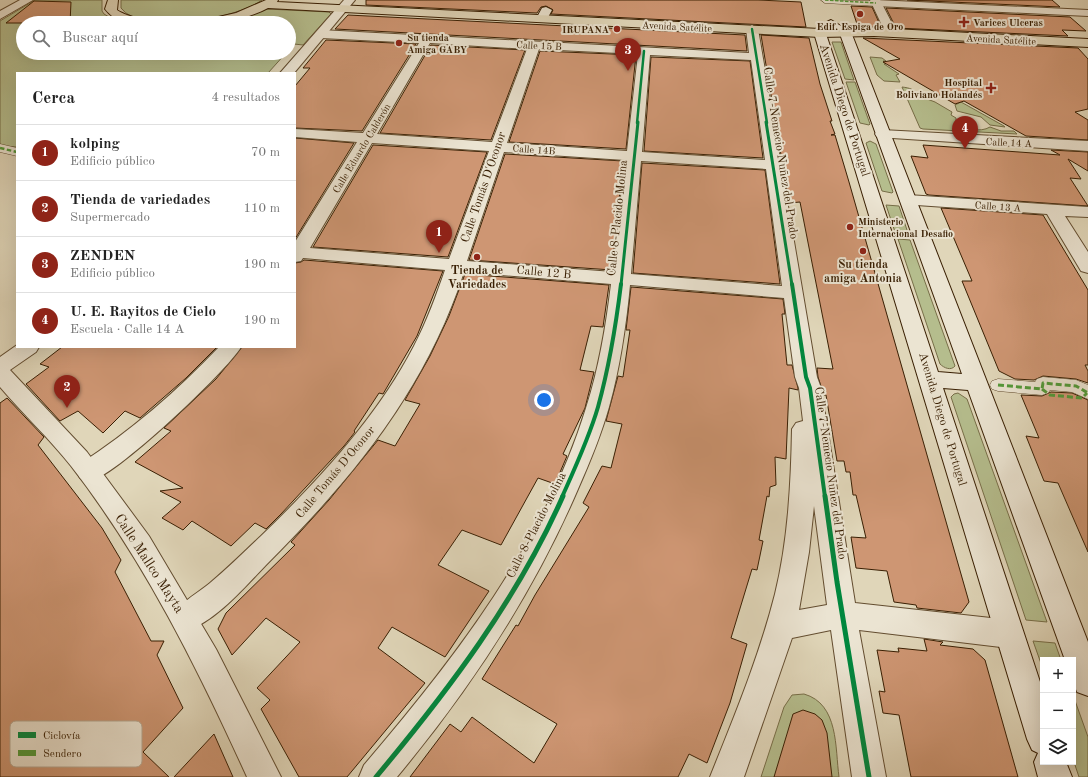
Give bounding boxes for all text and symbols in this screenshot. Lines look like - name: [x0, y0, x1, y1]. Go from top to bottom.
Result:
- marker: Edif. Espiga de Oro: [855, 9, 865, 19]
- search box: [16, 16, 296, 60]
- marker: Varices Ulceras: [958, 16, 970, 28]
- place label: Varices Ulceras: [973, 18, 1043, 28]
- street label: Avenida Satélite: [642, 20, 713, 34]
- place label: Edif. Espiga de Oro: [817, 22, 903, 32]
- marker: IRUPANA: [612, 24, 622, 34]
- place label: IRUPANA: [562, 25, 609, 35]
- icon: search: [30, 27, 52, 49]
- text: Buscar aquí: [62, 31, 138, 46]
- place label: Su tienda Amiga GABY: [407, 33, 468, 55]
- street label: Avenida Satélite: [966, 33, 1037, 47]
- marker: Su tienda Amiga GABY: [394, 38, 404, 48]
- pin: 3: [615, 38, 641, 71]
- street label: Calle 15 B: [516, 40, 562, 52]
- street label: Avenida Diego de Portugal: [817, 42, 871, 178]
- street label: Calle 7-Nemecio Nuñez del Prado: [760, 66, 800, 240]
- place label: Hospital Boliviano Holandés: [896, 78, 982, 100]
- marker: Hospital Boliviano Holandés: [985, 82, 997, 94]
- text: Cerca: [32, 90, 75, 107]
- text: 4 resultados: [212, 91, 280, 104]
- street label: Calle Eduardo Calderón: [331, 101, 393, 195]
- pin: 4: [952, 116, 978, 149]
- street label: Calle Tomás D'Oconor: [459, 130, 509, 244]
- text: kolping: [70, 137, 120, 152]
- street label: Calle 14 A: [985, 137, 1033, 149]
- street label: Calle 14B: [512, 144, 556, 156]
- text: 1: [41, 146, 49, 159]
- text: 70 m: [251, 146, 280, 159]
- text: Edificio público: [70, 155, 155, 168]
- street label: Calle 8-Placido Molina: [606, 159, 630, 277]
- text: Tienda de variedades: [70, 193, 210, 208]
- street label: Calle 13 A: [974, 200, 1022, 214]
- text: 2: [41, 202, 49, 215]
- text: 110 m: [243, 202, 280, 215]
- text: Supermercado: [70, 211, 150, 224]
- place label: Ministerio Internacional Desafio: [858, 217, 953, 239]
- pin: 1: [426, 220, 452, 253]
- marker: Ministerio Internacional Desafio: [845, 222, 855, 232]
- marker: Su tienda amiga Antonia: [858, 246, 868, 256]
- text: ZENDEN: [70, 249, 135, 264]
- marker: Tienda de Variedades: [472, 252, 482, 262]
- text: 3: [41, 258, 49, 271]
- text: 190 m: [243, 258, 280, 271]
- place label: Su tienda amiga Antonia: [824, 259, 902, 285]
- place label: Tienda de Variedades: [448, 265, 506, 291]
- street label: Calle 12 B: [516, 265, 572, 281]
- text: Edificio público: [70, 267, 155, 280]
- text: U. E. Rayitos de Cielo: [70, 305, 216, 320]
- text: 4: [41, 314, 49, 327]
- text: 190 m: [243, 314, 280, 327]
- text: Escuela · Calle 14 A: [70, 323, 184, 336]
- street label: Avenida Diego de Portugal: [916, 351, 968, 487]
- pin: 2: [54, 375, 80, 408]
- street label: Calle 7-Nemecio Nuñez del Prado: [812, 386, 848, 560]
- your location: [534, 390, 554, 410]
- street label: Calle Tomás D'Oconor: [294, 424, 378, 521]
- street label: Calle 8-Placido Molina: [505, 471, 569, 580]
- street label: Calle Mallco Mayta: [112, 511, 186, 616]
- map controls: [1040, 657, 1076, 765]
- button: +: [1040, 657, 1076, 693]
- button: −: [1040, 693, 1076, 729]
- legend: [10, 721, 142, 767]
- button: layers: [1040, 729, 1076, 765]
- text: Ciclovía: [43, 731, 81, 742]
- text: Sendero: [43, 749, 82, 760]

